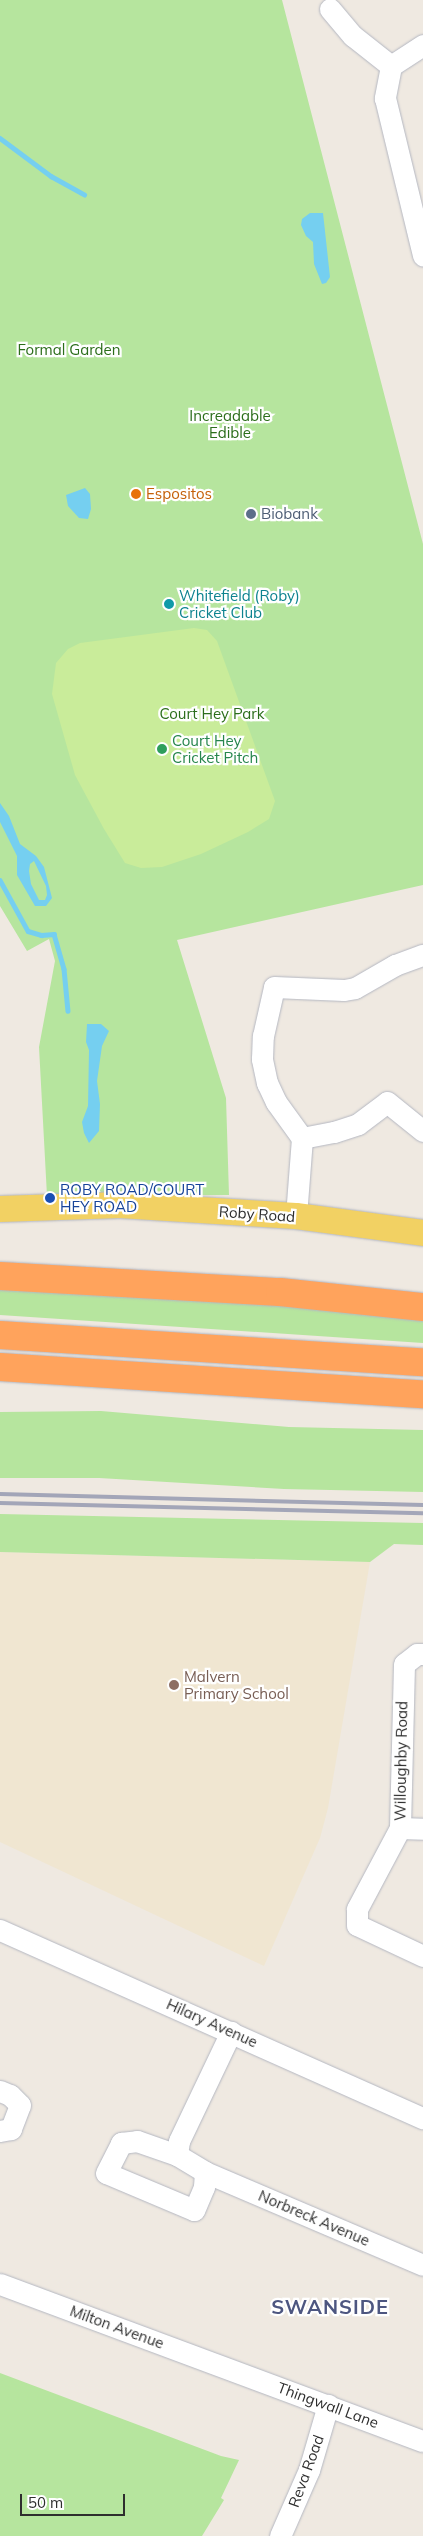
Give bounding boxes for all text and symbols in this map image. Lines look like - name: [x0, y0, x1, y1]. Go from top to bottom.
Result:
- park label: Formal Garden: [17, 341, 121, 359]
- park label: Increadable Edible: [189, 406, 271, 441]
- place label: Espositos: [146, 485, 212, 503]
- marker: Espositos: [130, 488, 142, 500]
- place label: Biobank: [261, 505, 318, 523]
- marker: Biobank: [245, 508, 257, 520]
- place label: Whitefield (Roby) Cricket Club: [179, 586, 300, 621]
- marker: Whitefield (Roby) Cricket Club: [163, 598, 175, 610]
- park label: Court Hey Park: [160, 705, 264, 723]
- place label: Court Hey Cricket Pitch: [172, 731, 258, 766]
- marker: Court Hey Cricket Pitch: [156, 743, 168, 755]
- place label: ROBY ROAD/COURT HEY ROAD: [60, 1180, 204, 1215]
- marker: ROBY ROAD/COURT HEY ROAD: [44, 1192, 56, 1204]
- street label: Roby Road: [218, 1202, 296, 1226]
- place label: Malvern Primary School: [184, 1667, 289, 1702]
- marker: Malvern Primary School: [168, 1679, 180, 1691]
- street label: Willoughby Road: [391, 1701, 411, 1821]
- street label: Hilary Avenue: [164, 1995, 260, 2051]
- street label: Norbreck Avenue: [256, 2186, 372, 2250]
- district label: SWANSIDE: [270, 2294, 390, 2318]
- street label: Milton Avenue: [68, 2302, 166, 2352]
- street label: Thingwall Lane: [275, 2378, 381, 2432]
- street label: Reva Road: [285, 2432, 327, 2510]
- scale bar: [22, 2484, 128, 2516]
- text: 50 m: [28, 2493, 63, 2512]

